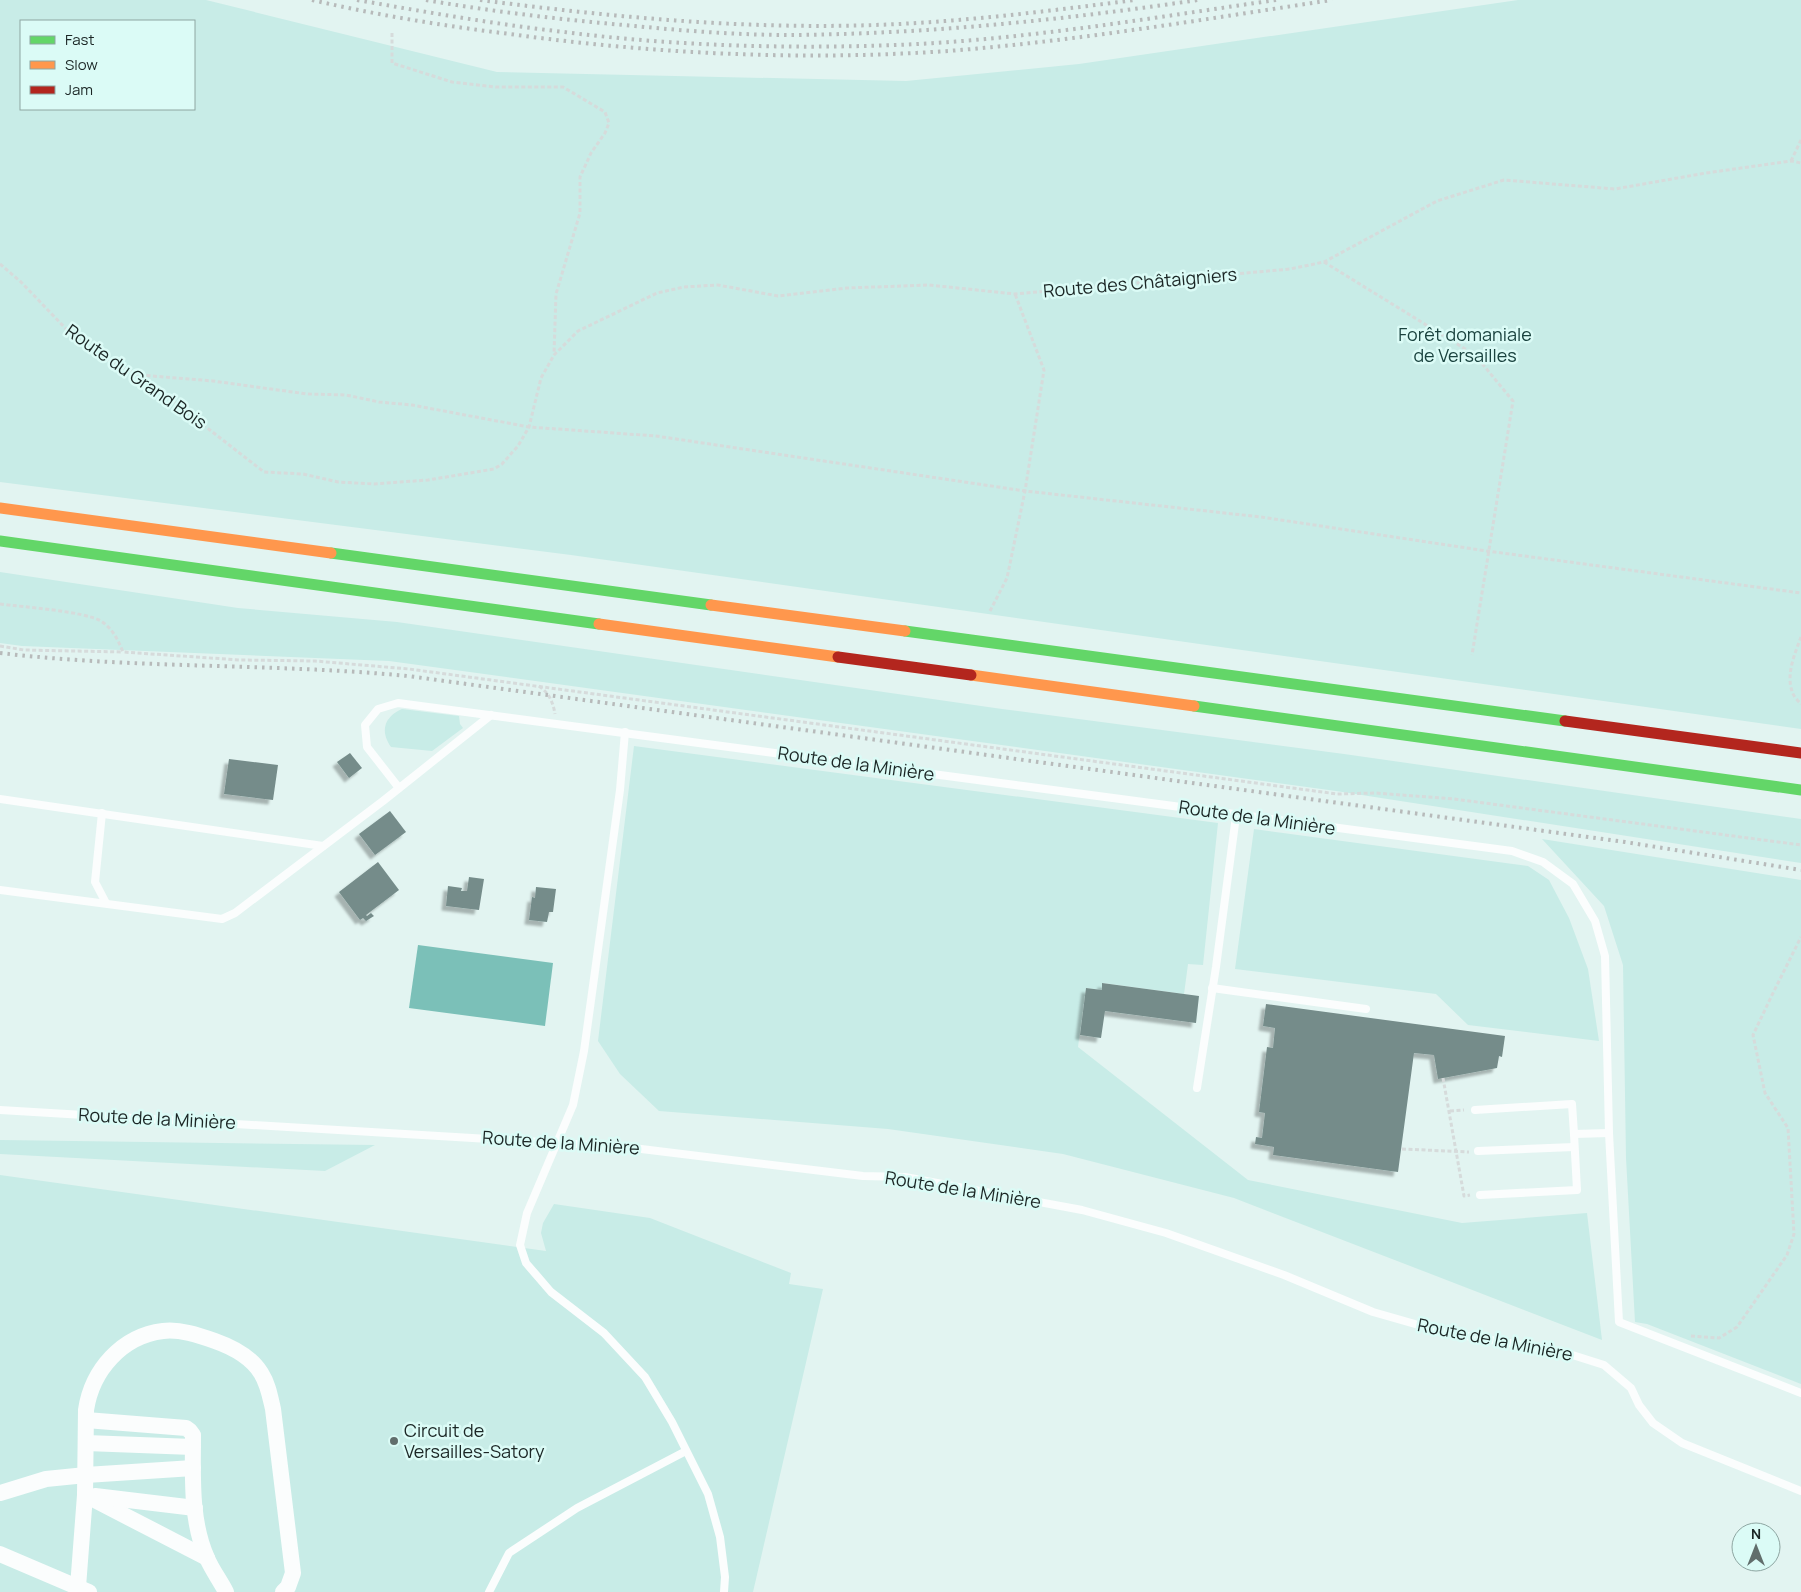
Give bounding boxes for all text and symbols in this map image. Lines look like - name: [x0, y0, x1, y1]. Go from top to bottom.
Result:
- legend: [20, 20, 195, 110]
- text: Fast: [65, 29, 94, 50]
- text: Slow: [65, 54, 98, 75]
- text: Jam: [65, 79, 93, 100]
- street label: Route des Châtaigniers: [1042, 262, 1238, 302]
- street label: Route du Grand Bois: [61, 318, 212, 434]
- park label: Forêt domaniale de Versailles: [1398, 322, 1532, 367]
- street label: Route de la Minière: [776, 740, 936, 786]
- street label: Route de la Minière: [1177, 794, 1337, 840]
- street label: Route de la Minière: [78, 1102, 236, 1134]
- street label: Route de la Minière: [482, 1125, 641, 1159]
- street label: Route de la Minière: [883, 1165, 1043, 1213]
- street label: Route de la Minière: [1415, 1312, 1575, 1366]
- place label: Circuit de Versailles-Satory: [404, 1418, 545, 1463]
- marker: Circuit de Versailles-Satory: [388, 1435, 400, 1447]
- north arrow: [1731, 1522, 1781, 1572]
- text: N: [1751, 1524, 1761, 1543]

